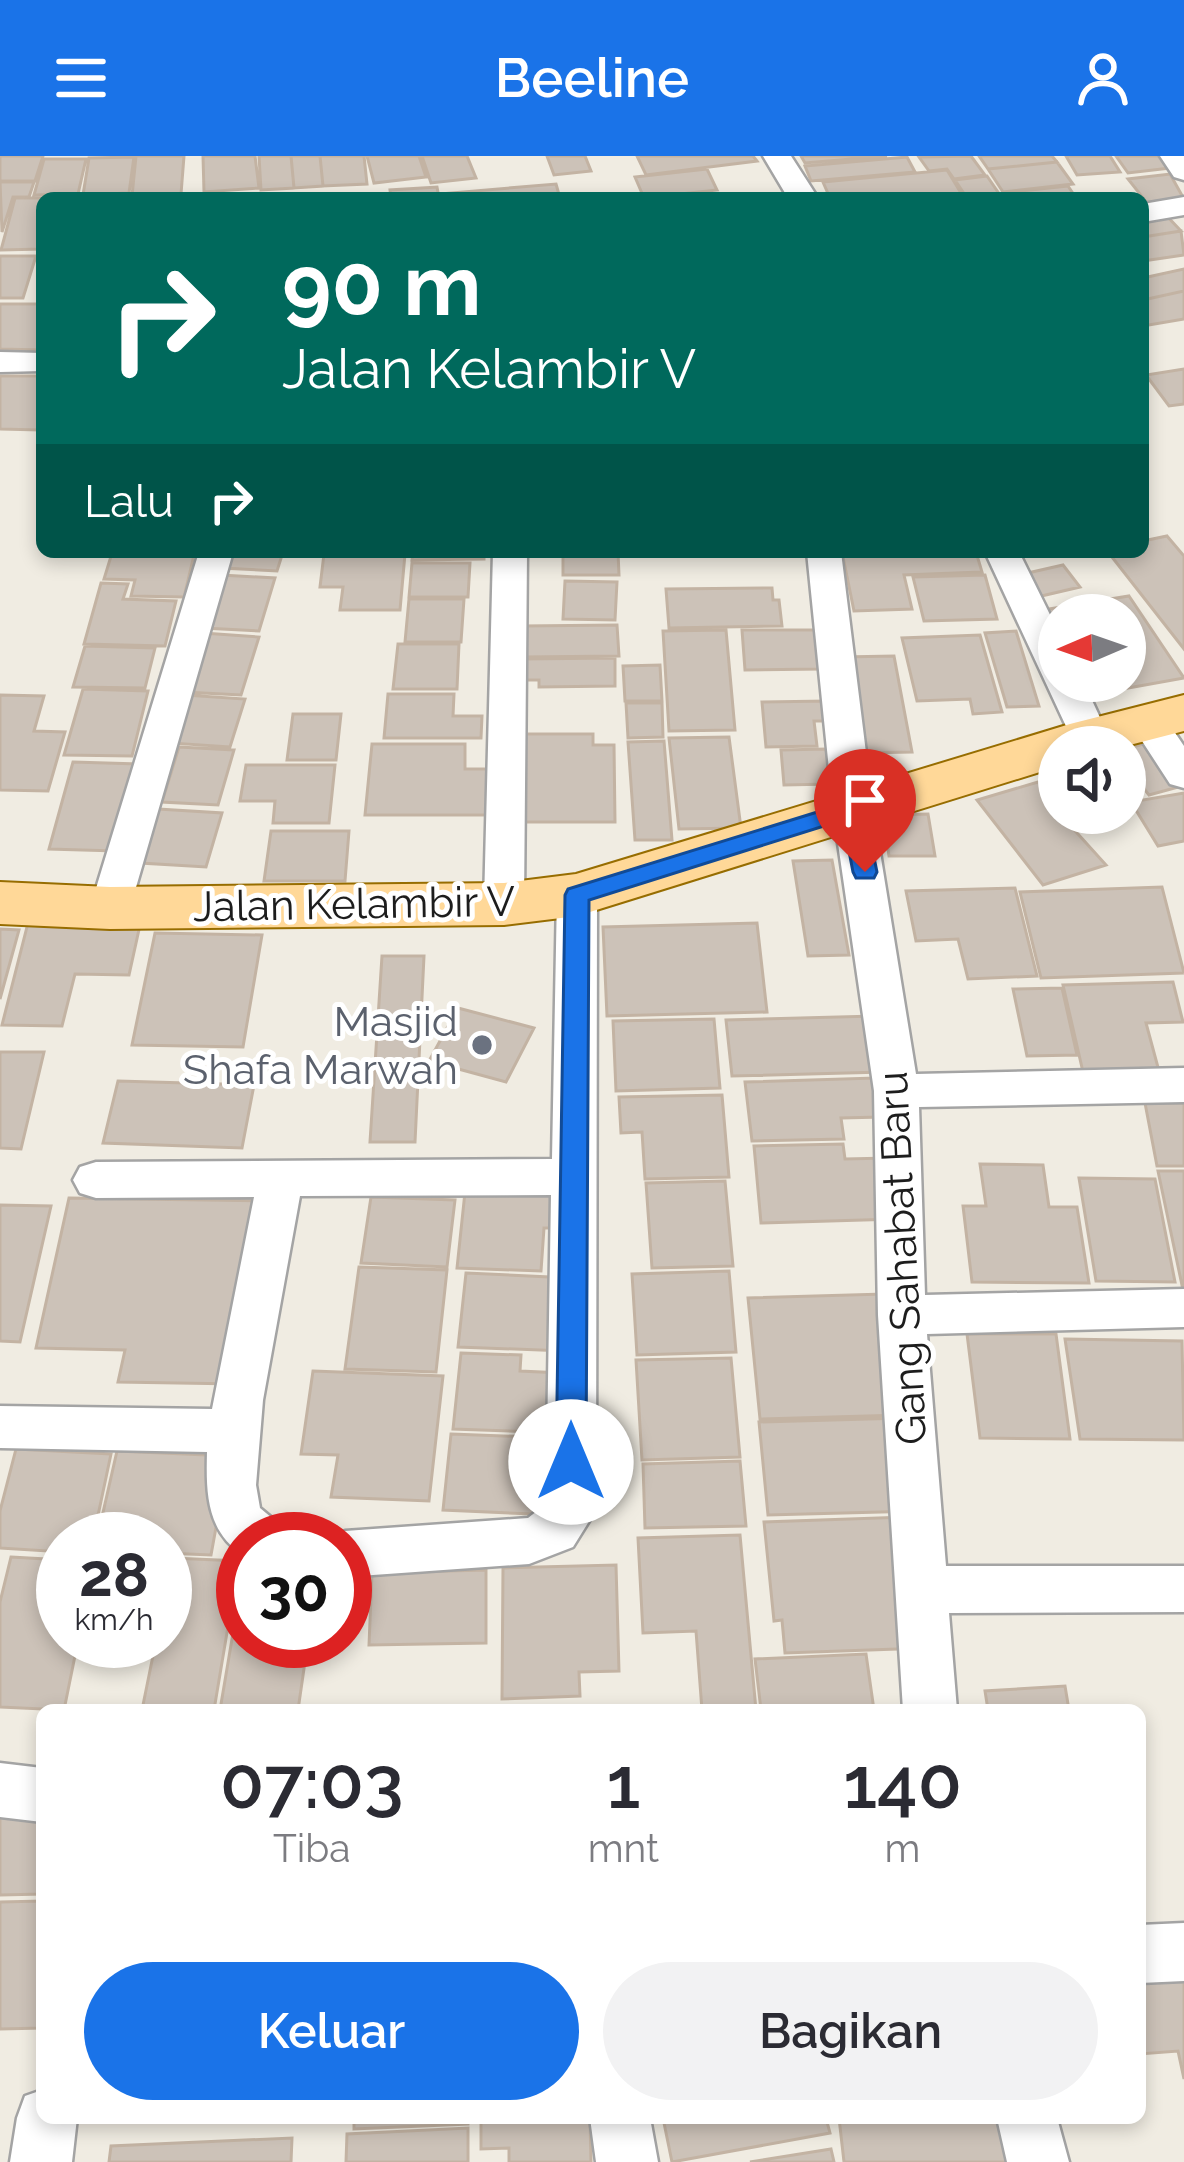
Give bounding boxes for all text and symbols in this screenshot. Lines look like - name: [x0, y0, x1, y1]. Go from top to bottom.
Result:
- icon: menu: [48, 45, 114, 111]
- icon: person: [1070, 45, 1136, 111]
- text: Beeline: [495, 46, 689, 110]
- text: 90 m: [282, 236, 481, 335]
- icon: right: [84, 240, 240, 396]
- text: Jalan Kelambir V: [282, 337, 696, 401]
- icon: right: [198, 468, 264, 534]
- text: Lalu: [84, 475, 174, 528]
- north arrow: [1038, 594, 1146, 702]
- map controls: [1038, 594, 1146, 834]
- button: sound: [1038, 726, 1146, 834]
- pin: [814, 749, 916, 872]
- icon: arrive: [832, 767, 898, 833]
- street label: Jalan Kelambir V: [193, 877, 515, 931]
- place label: Masjid Shafa Marwah: [183, 997, 458, 1094]
- marker: Masjid Shafa Marwah: [469, 1032, 495, 1058]
- street label: Gang Sahabat Baru: [868, 1070, 936, 1446]
- position arrow: [508, 1399, 634, 1525]
- speed limit sign: 30: [216, 1512, 372, 1668]
- text: 28: [79, 1540, 149, 1610]
- text: km/h: [74, 1602, 154, 1637]
- text: 07:03: [220, 1740, 404, 1825]
- text: 1: [606, 1740, 640, 1825]
- text: 140: [843, 1740, 962, 1825]
- text: Tiba: [273, 1825, 351, 1871]
- text: mnt: [588, 1825, 659, 1871]
- text: m: [885, 1825, 920, 1871]
- button: Keluar: [84, 1962, 579, 2100]
- button: Bagikan: [603, 1962, 1098, 2100]

